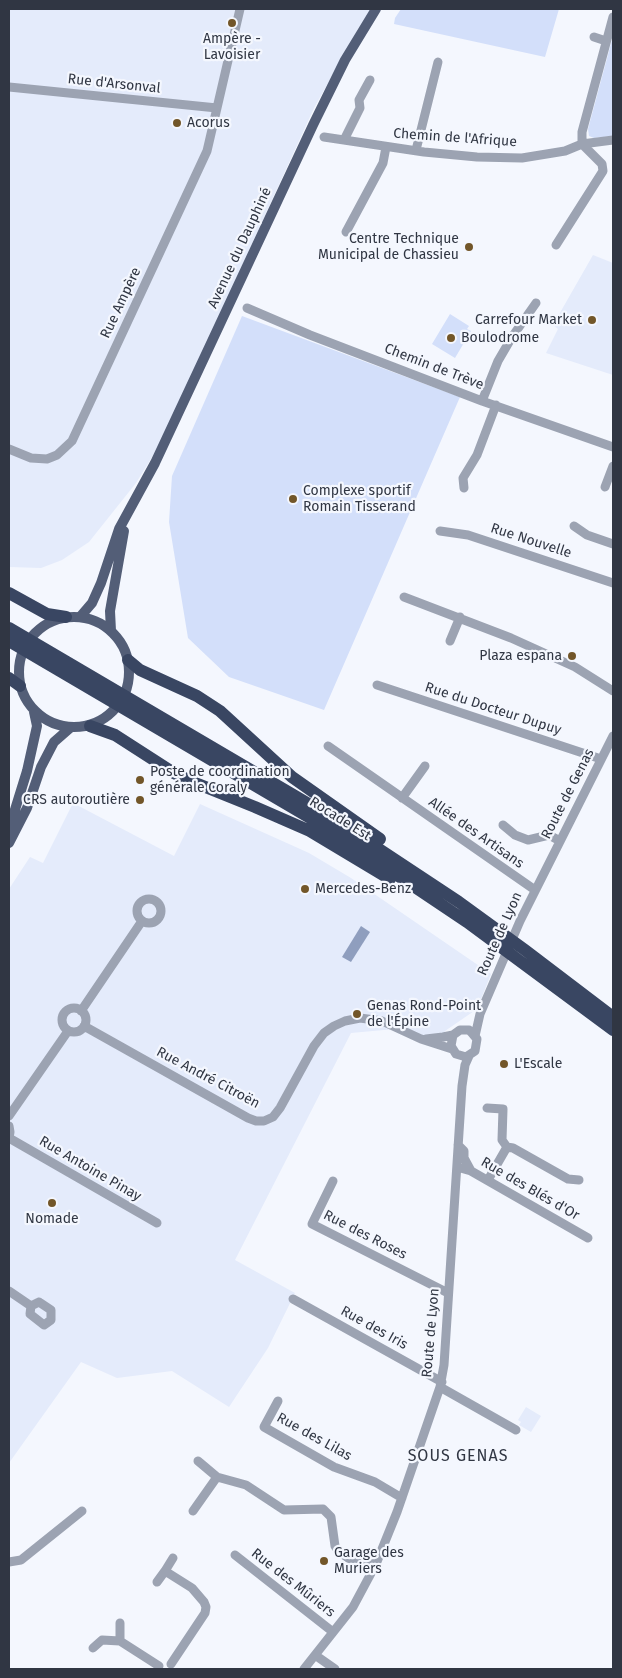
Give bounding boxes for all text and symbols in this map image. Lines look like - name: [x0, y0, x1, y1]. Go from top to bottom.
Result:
- marker: Ampère - Lavoisier: [226, 17, 238, 29]
- place label: Ampère - Lavoisier: [203, 31, 261, 64]
- street label: Rue d'Arsonval: [67, 71, 161, 97]
- place label: Acorus: [187, 115, 230, 131]
- marker: Acorus: [171, 117, 183, 129]
- street label: Chemin de l'Afrique: [393, 125, 517, 151]
- street label: Avenue du Dauphiné: [205, 185, 275, 311]
- place label: Centre Technique Municipal de Chassieu: [318, 231, 459, 264]
- marker: Centre Technique Municipal de Chassieu: [463, 241, 475, 253]
- street label: Rue Ampère: [97, 265, 145, 341]
- place label: Carrefour Market: [475, 312, 582, 328]
- marker: Carrefour Market: [586, 314, 598, 326]
- place label: Boulodrome: [461, 330, 539, 346]
- marker: Boulodrome: [445, 332, 457, 344]
- street label: Chemin de Trève: [382, 340, 486, 394]
- place label: Complexe sportif Romain Tisserand: [303, 483, 416, 516]
- marker: Complexe sportif Romain Tisserand: [287, 493, 299, 505]
- street label: Rue Nouvelle: [488, 520, 574, 562]
- place label: Plaza espana: [479, 648, 562, 664]
- marker: Plaza espana: [566, 650, 578, 662]
- street label: Rue du Docteur Dupuy: [423, 679, 563, 739]
- street label: Route de Genas: [538, 746, 598, 842]
- place label: Poste de coordination générale Coraly: [150, 764, 290, 796]
- marker: Poste de coordination générale Coraly: [134, 774, 146, 786]
- place label: CRS autoroutière: [23, 792, 130, 808]
- marker: CRS autoroutière: [134, 794, 146, 806]
- street label: Rocade Est: [306, 794, 374, 844]
- street label: Allée des Artisans: [425, 794, 527, 872]
- place label: Mercedes-Benz: [315, 881, 411, 897]
- marker: Mercedes-Benz: [299, 883, 311, 895]
- street label: Route de Lyon: [474, 890, 526, 978]
- place label: Genas Rond-Point de l'Épine: [367, 998, 481, 1030]
- marker: Genas Rond-Point de l'Épine: [351, 1008, 363, 1020]
- street label: Rue André Citroën: [153, 1044, 263, 1112]
- place label: L'Escale: [514, 1056, 562, 1072]
- marker: L'Escale: [498, 1058, 510, 1070]
- street label: Rue Antoine Pinay: [36, 1133, 144, 1205]
- street label: Rue des Blés d'Or: [478, 1154, 582, 1224]
- marker: Nomade: [46, 1197, 58, 1209]
- street label: Rue des Roses: [320, 1207, 410, 1263]
- place label: Nomade: [25, 1211, 79, 1227]
- street label: Route de Lyon: [419, 1288, 443, 1378]
- street label: Rue des Iris: [337, 1303, 411, 1353]
- street label: Rue des Lilas: [274, 1409, 354, 1465]
- district label: SOUS GENAS: [406, 1447, 510, 1467]
- street label: Rue des Mûriers: [248, 1545, 338, 1621]
- place label: Garage des Muriers: [334, 1545, 404, 1578]
- marker: Garage des Muriers: [318, 1555, 330, 1567]

